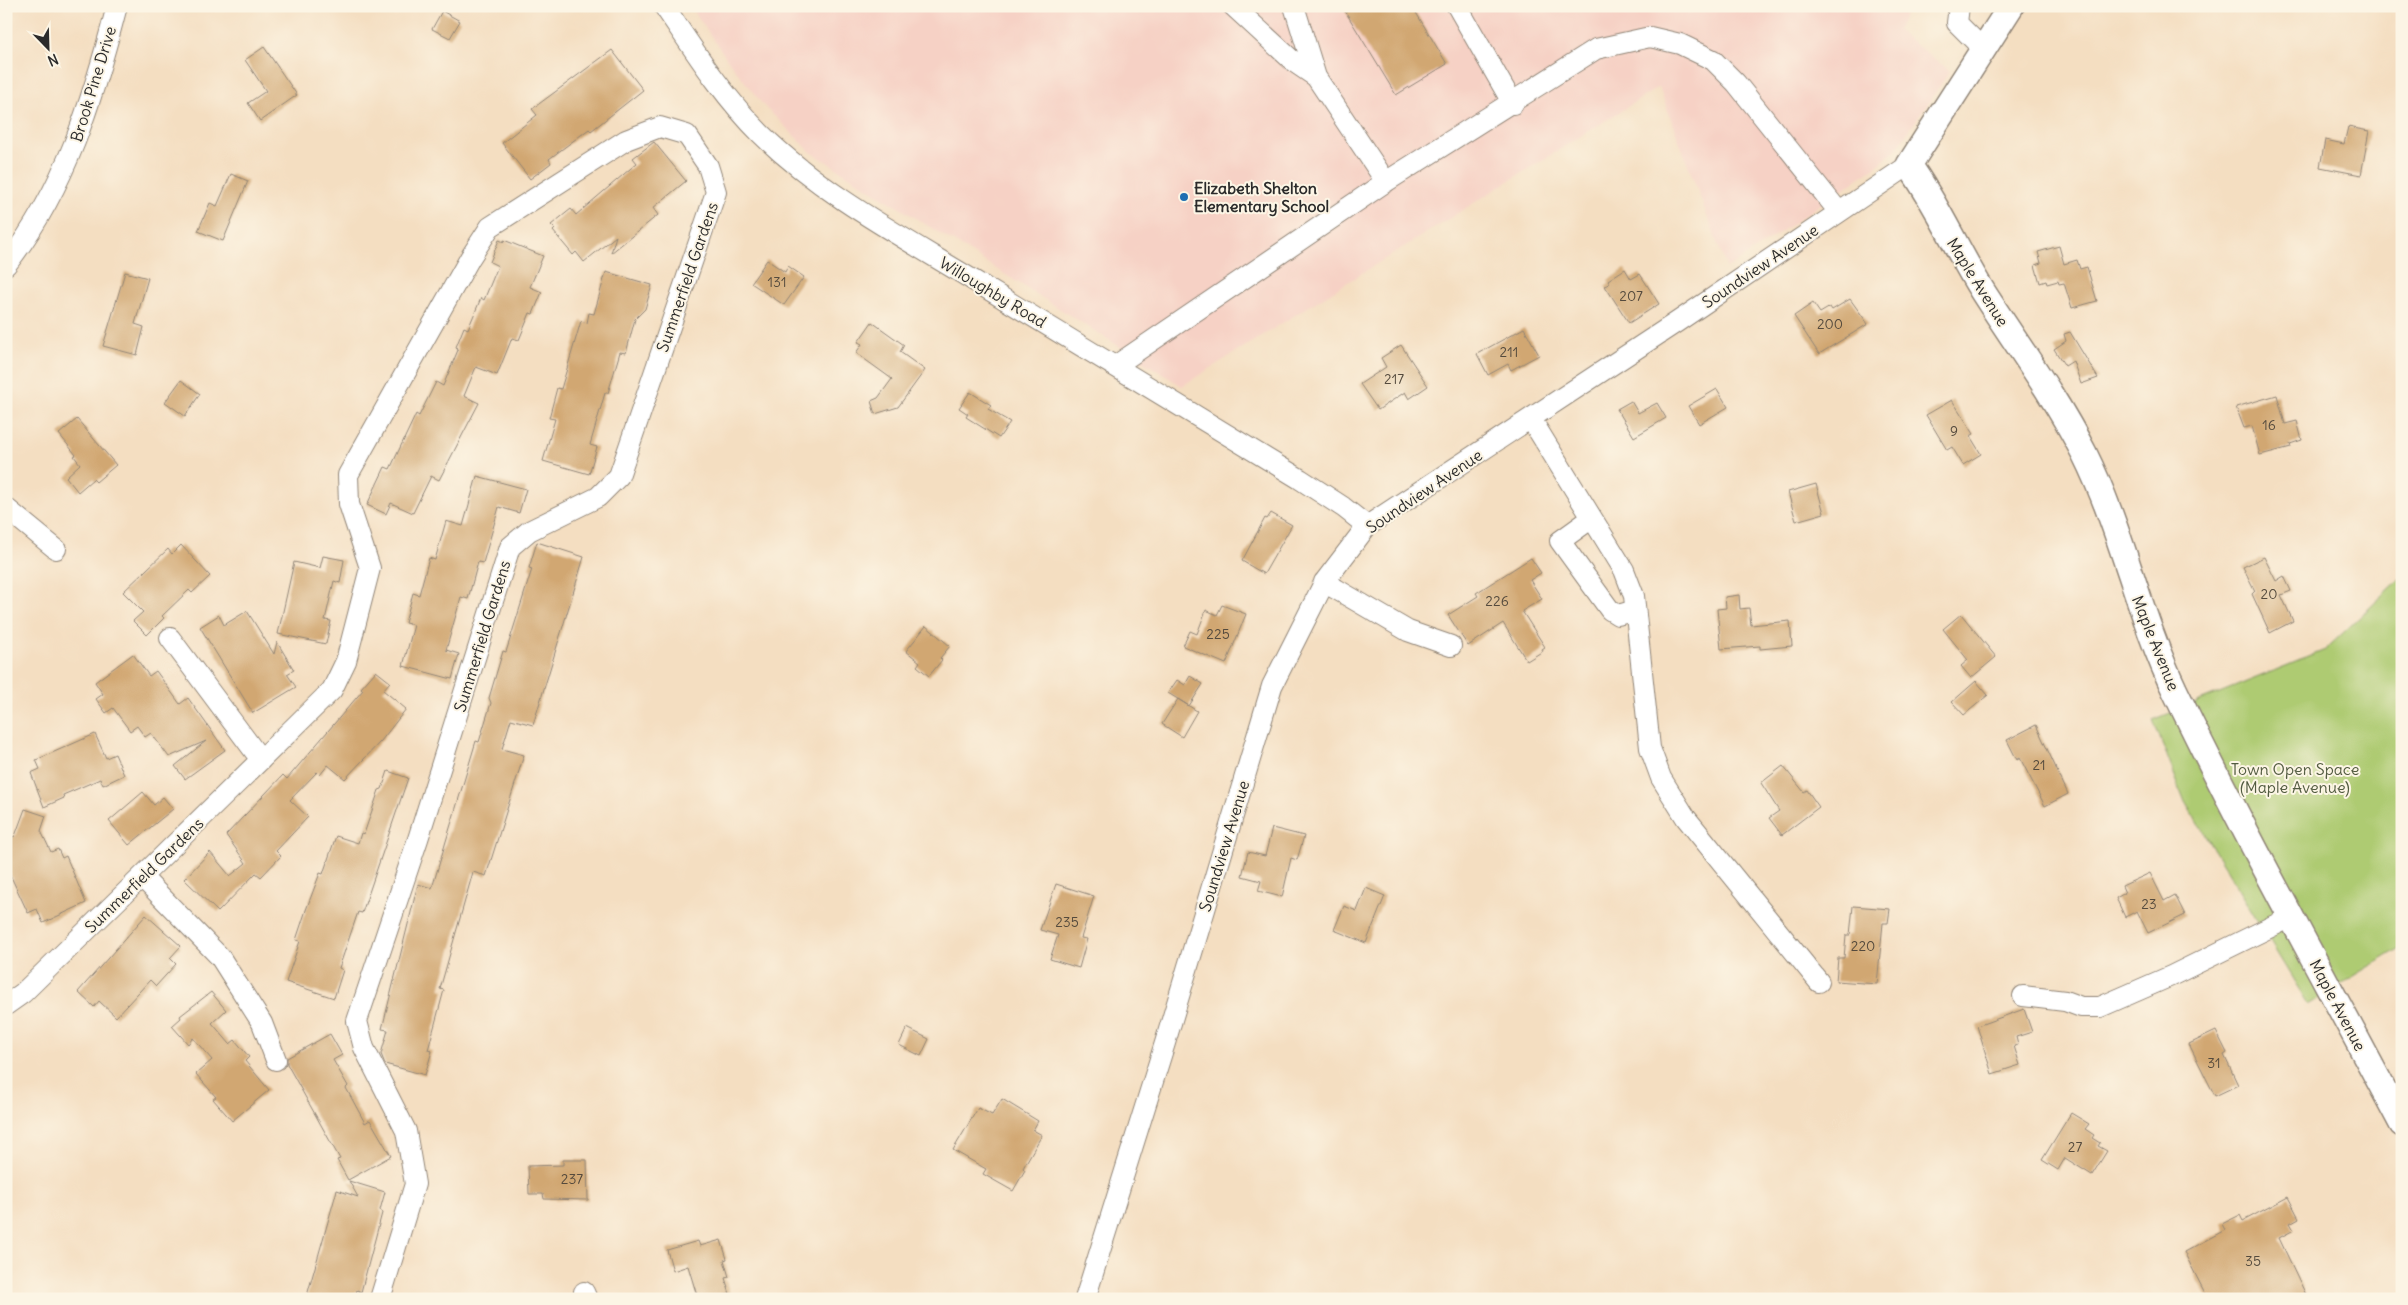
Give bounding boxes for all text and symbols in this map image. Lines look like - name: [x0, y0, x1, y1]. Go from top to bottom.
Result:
- north arrow: [22, 22, 72, 72]
- street label: Brook Pine Drive: [66, 24, 120, 144]
- text: N: [45, 50, 61, 70]
- place label: Elizabeth Shelton Elementary School: [1194, 178, 1329, 217]
- marker: Elizabeth Shelton Elementary School: [1178, 191, 1190, 203]
- street label: Summerfield Gardens: [652, 199, 722, 355]
- street label: Soundview Avenue: [1698, 220, 1822, 312]
- street label: Maple Avenue: [1943, 234, 2013, 330]
- street label: Willoughby Road: [936, 252, 1050, 332]
- house number: 131: [768, 273, 786, 291]
- house number: 207: [1619, 287, 1643, 305]
- house number: 200: [1817, 315, 1843, 333]
- house number: 211: [1500, 343, 1518, 361]
- house number: 217: [1384, 370, 1404, 388]
- house number: 16: [2262, 416, 2276, 434]
- house number: 9: [1950, 422, 1958, 440]
- street label: Soundview Avenue: [1362, 445, 1486, 537]
- street label: Summerfield Gardens: [449, 558, 515, 714]
- house number: 20: [2261, 585, 2277, 603]
- house number: 226: [1485, 592, 1509, 610]
- street label: Maple Avenue: [2128, 593, 2184, 693]
- house number: 225: [1206, 625, 1230, 643]
- house number: 21: [2032, 756, 2046, 774]
- park label: Town Open Space (Maple Avenue): [2231, 759, 2359, 797]
- street label: Soundview Avenue: [1195, 778, 1253, 914]
- street label: Summerfield Gardens: [81, 813, 207, 937]
- house number: 23: [2141, 895, 2157, 913]
- house number: 235: [1055, 913, 1079, 931]
- house number: 220: [1851, 937, 1875, 955]
- street label: Maple Avenue: [2306, 956, 2370, 1054]
- house number: 31: [2207, 1054, 2221, 1072]
- house number: 27: [2068, 1138, 2082, 1156]
- house number: 237: [561, 1170, 583, 1188]
- house number: 35: [2245, 1252, 2261, 1270]

